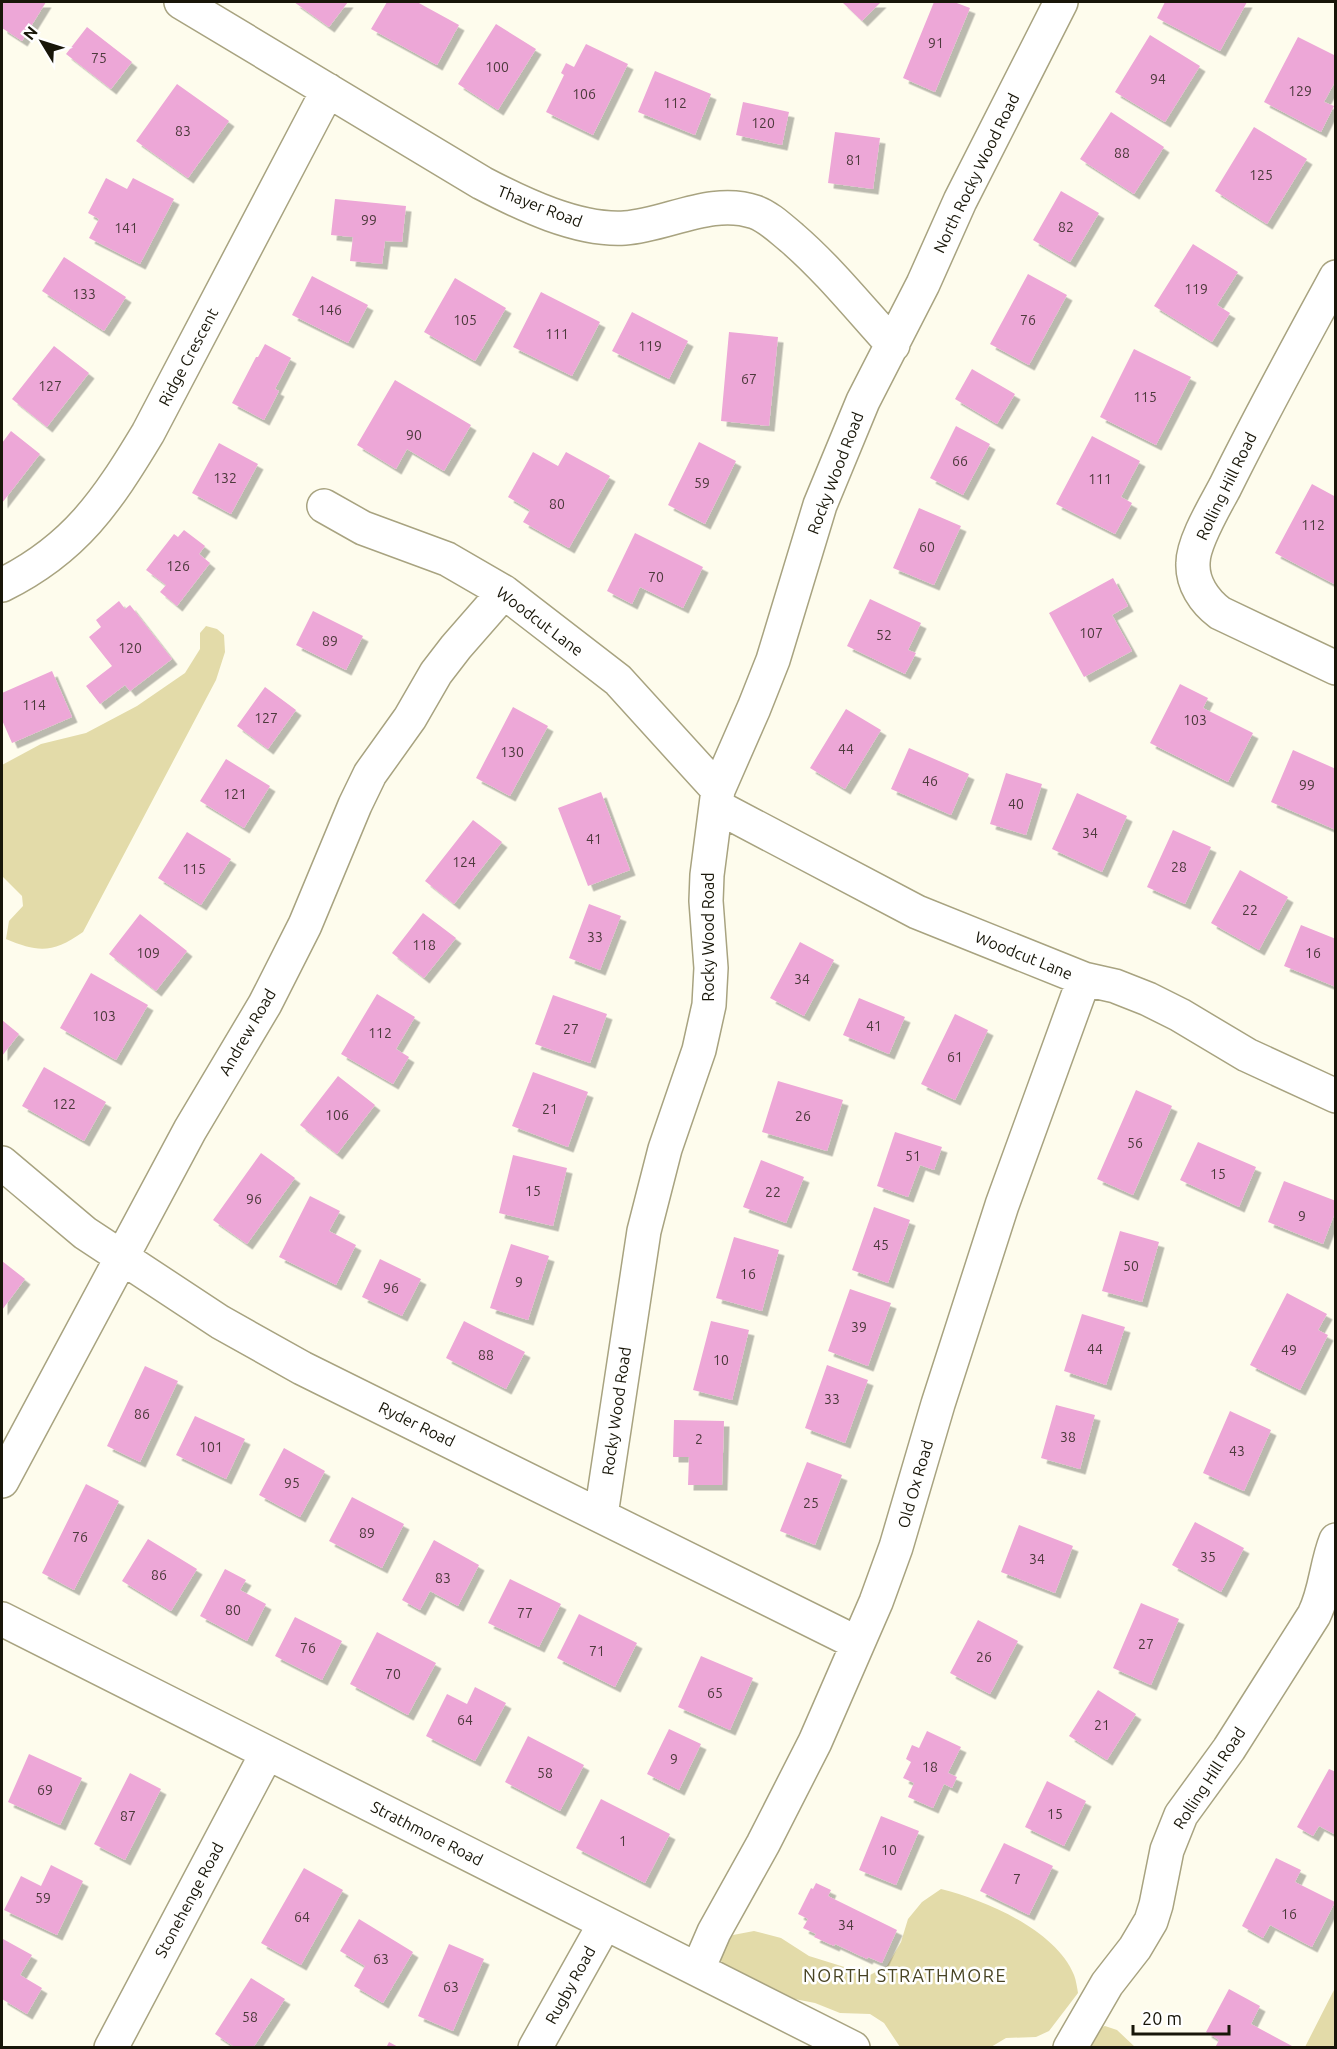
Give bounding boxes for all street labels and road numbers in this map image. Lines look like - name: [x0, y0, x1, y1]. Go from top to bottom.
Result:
- street label: North Rocky Wood Road: [929, 90, 1023, 256]
- street label: Thayer Road: [495, 182, 585, 230]
- street label: Ridge Crescent: [155, 304, 222, 409]
- street label: Rocky Wood Road: [803, 409, 867, 537]
- street label: Rolling Hill Road: [1192, 429, 1260, 543]
- street label: Woodcut Lane: [493, 583, 587, 659]
- street label: Rocky Wood Road: [699, 872, 717, 1002]
- street label: Woodcut Lane: [973, 927, 1075, 983]
- street label: Andrew Road: [215, 986, 279, 1078]
- street label: Rocky Wood Road: [598, 1346, 634, 1476]
- street label: Ryder Road: [376, 1398, 458, 1450]
- street label: Old Ox Road: [894, 1438, 936, 1530]
- street label: Rolling Hill Road: [1169, 1724, 1249, 1832]
- street label: Strathmore Road: [368, 1797, 486, 1869]
- street label: Stonehenge Road: [151, 1839, 227, 1961]
- street label: Rugby Road: [541, 1943, 599, 2027]

